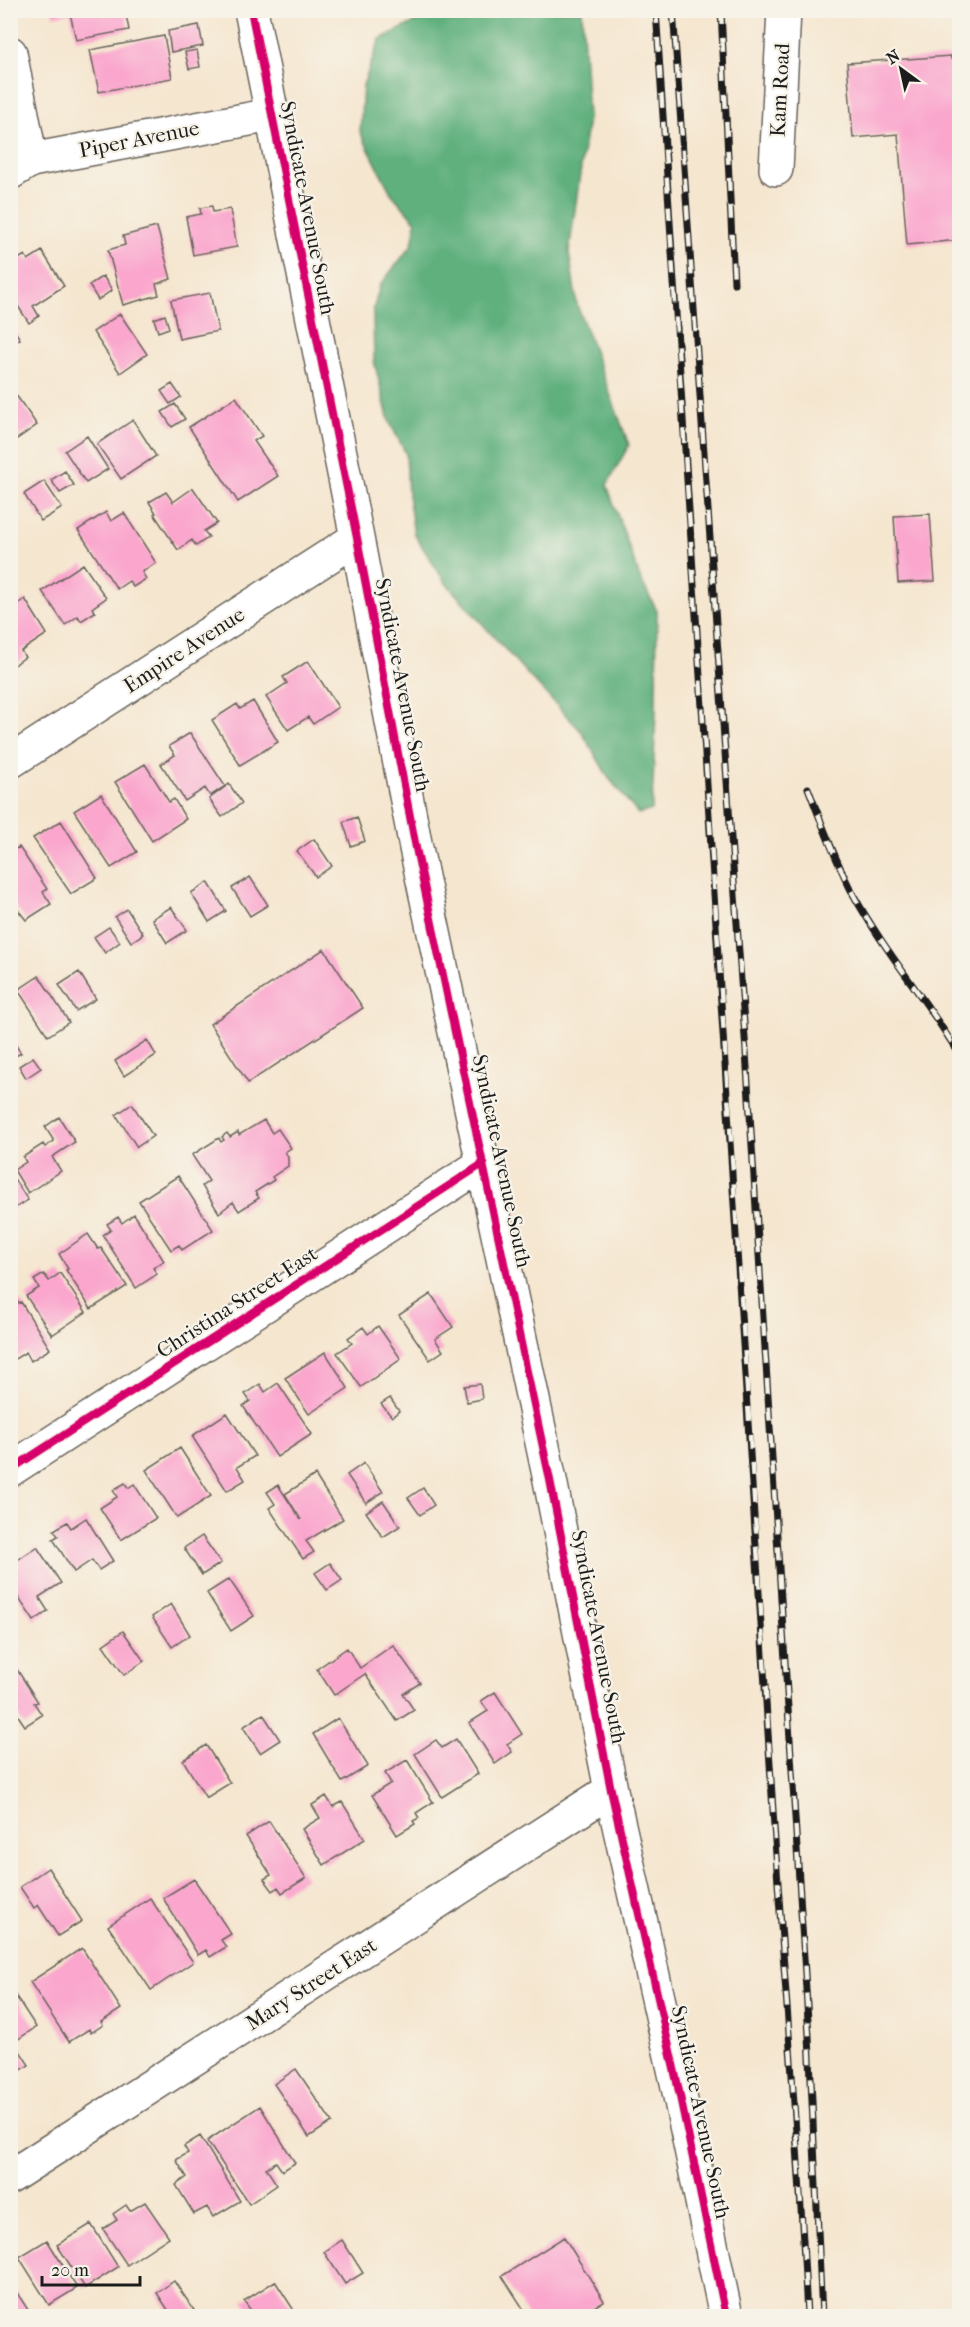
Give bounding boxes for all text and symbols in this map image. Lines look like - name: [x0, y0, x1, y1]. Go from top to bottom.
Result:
- north arrow: [871, 39, 931, 99]
- street label: Kam Road: [766, 42, 794, 138]
- text: N: [883, 45, 904, 68]
- street label: Syndicate Avenue South: [275, 99, 341, 317]
- street label: Piper Avenue: [77, 116, 201, 162]
- street label: Syndicate Avenue South: [370, 576, 436, 794]
- street label: Empire Avenue: [119, 602, 249, 698]
- street label: Syndicate Avenue South: [468, 1052, 536, 1270]
- street label: Christina Street East: [152, 1241, 322, 1363]
- street label: Syndicate Avenue South: [566, 1528, 632, 1746]
- street label: Mary Street East: [241, 1932, 381, 2035]
- street label: Syndicate Avenue South: [667, 2003, 735, 2221]
- scale bar: [42, 2249, 140, 2287]
- text: 20 m: [51, 2260, 89, 2281]

